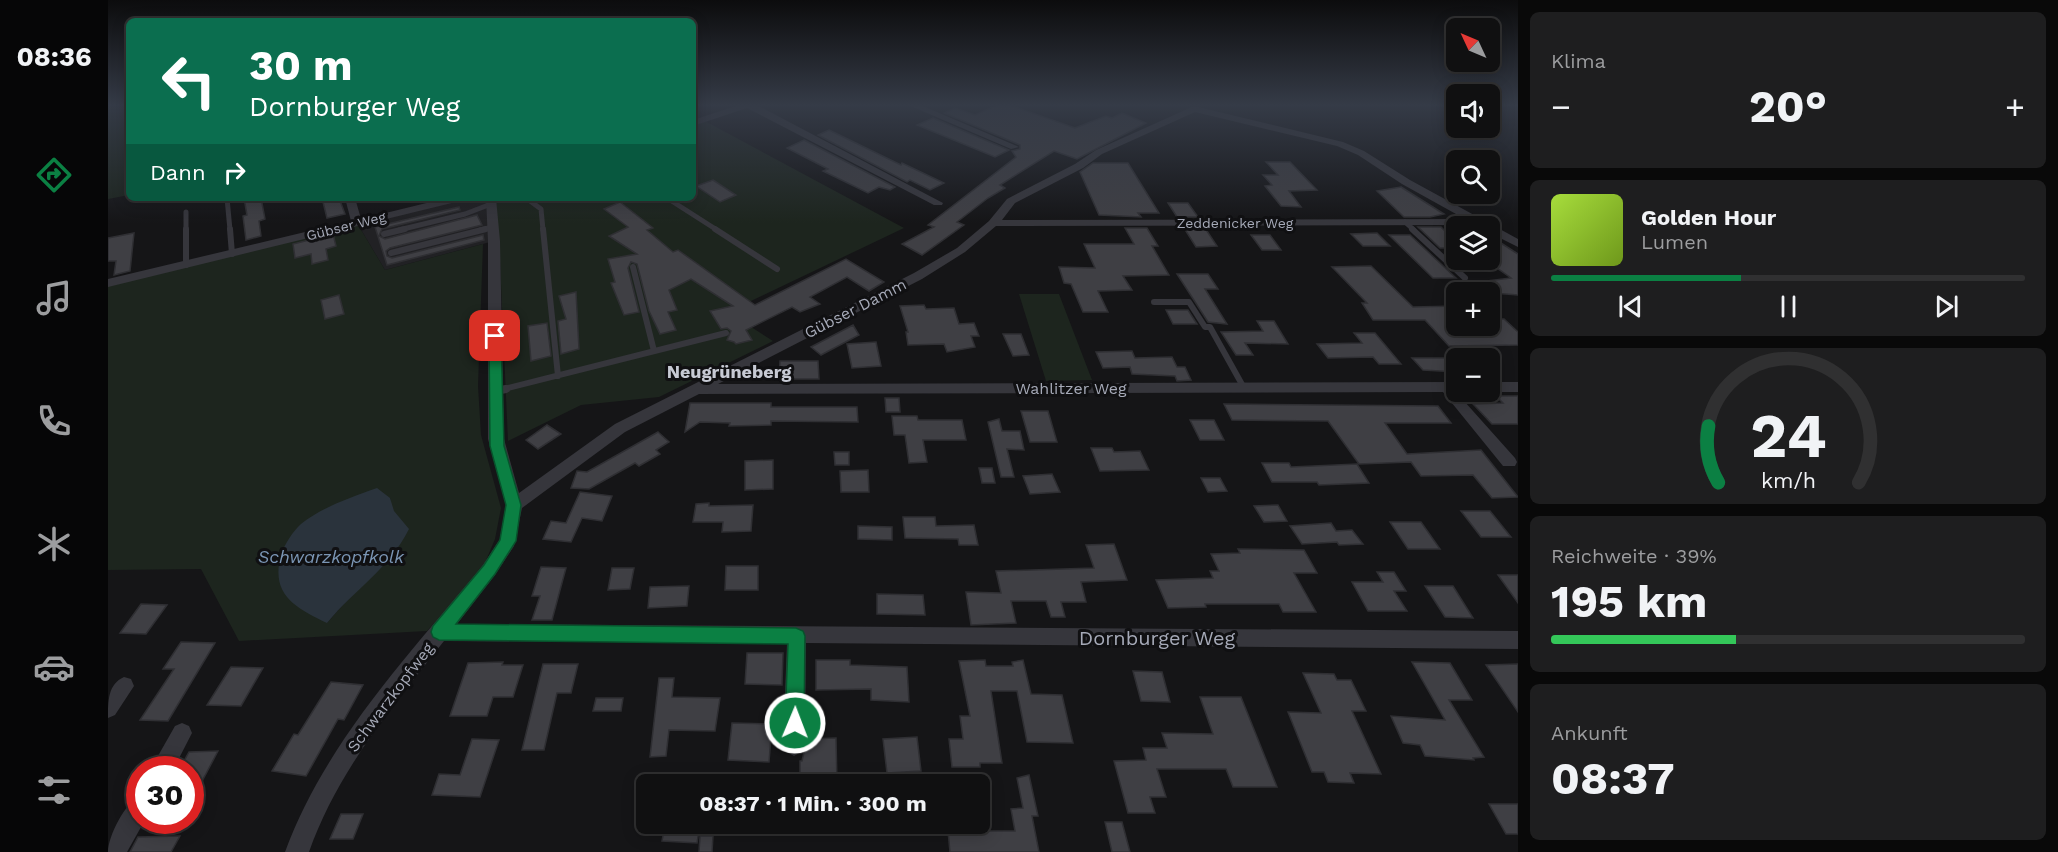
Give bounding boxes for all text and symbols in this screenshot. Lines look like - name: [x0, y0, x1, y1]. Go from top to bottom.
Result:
- north arrow: [1446, 18, 1500, 72]
- map controls: [1446, 18, 1500, 402]
- text: 08:36: [16, 41, 92, 73]
- text: 30 m: [249, 41, 353, 90]
- icon: left: [150, 42, 228, 120]
- text: Klima: [1551, 49, 1606, 73]
- text: 20°: [1749, 80, 1827, 133]
- button: sound: [1446, 84, 1500, 138]
- text: −: [1551, 87, 1571, 126]
- text: +: [2005, 87, 2025, 126]
- text: Dornburger Weg: [249, 91, 460, 123]
- button: search: [1446, 150, 1500, 204]
- icon: directions: [33, 154, 75, 196]
- icon: right: [218, 156, 251, 189]
- text: Dann: [150, 160, 206, 185]
- text: Golden Hour: [1641, 205, 1776, 230]
- street label: Gübser Weg: [305, 208, 388, 244]
- street label: Zeddenicker Weg: [1177, 215, 1294, 231]
- button: layers: [1446, 216, 1500, 270]
- text: Lumen: [1641, 230, 1708, 254]
- street label: Gübser Damm: [801, 275, 909, 342]
- icon: music: [33, 277, 75, 319]
- button: +: [1446, 282, 1500, 336]
- icon: previous: [1614, 290, 1647, 323]
- icon: pause: [1772, 290, 1805, 323]
- icon: next: [1930, 290, 1963, 323]
- pin: [469, 310, 520, 361]
- icon: arrive: [478, 319, 511, 352]
- button: −: [1446, 348, 1500, 402]
- district label: Neugrüneberg: [667, 361, 792, 382]
- street label: Wahlitzer Weg: [1015, 379, 1127, 398]
- text: 24: [1750, 399, 1826, 472]
- icon: phone: [33, 400, 75, 442]
- text: km/h: [1760, 468, 1816, 493]
- icon: climate: [33, 523, 75, 565]
- text: Reichweite · 39%: [1551, 544, 1717, 568]
- water label: Schwarzkopfkolk: [258, 546, 405, 567]
- text: 195 km: [1551, 575, 1707, 628]
- street label: Dornburger Weg: [1079, 626, 1236, 650]
- street label: Schwarzkopfweg: [343, 639, 438, 756]
- icon: car: [33, 646, 75, 688]
- position arrow: [763, 691, 827, 755]
- text: Ankunft: [1551, 721, 1628, 745]
- text: 08:37: [1551, 752, 1675, 805]
- speed limit sign: 30: [126, 756, 204, 834]
- icon: filters: [33, 769, 75, 811]
- text: 08:37 · 1 Min. · 300 m: [699, 791, 927, 816]

